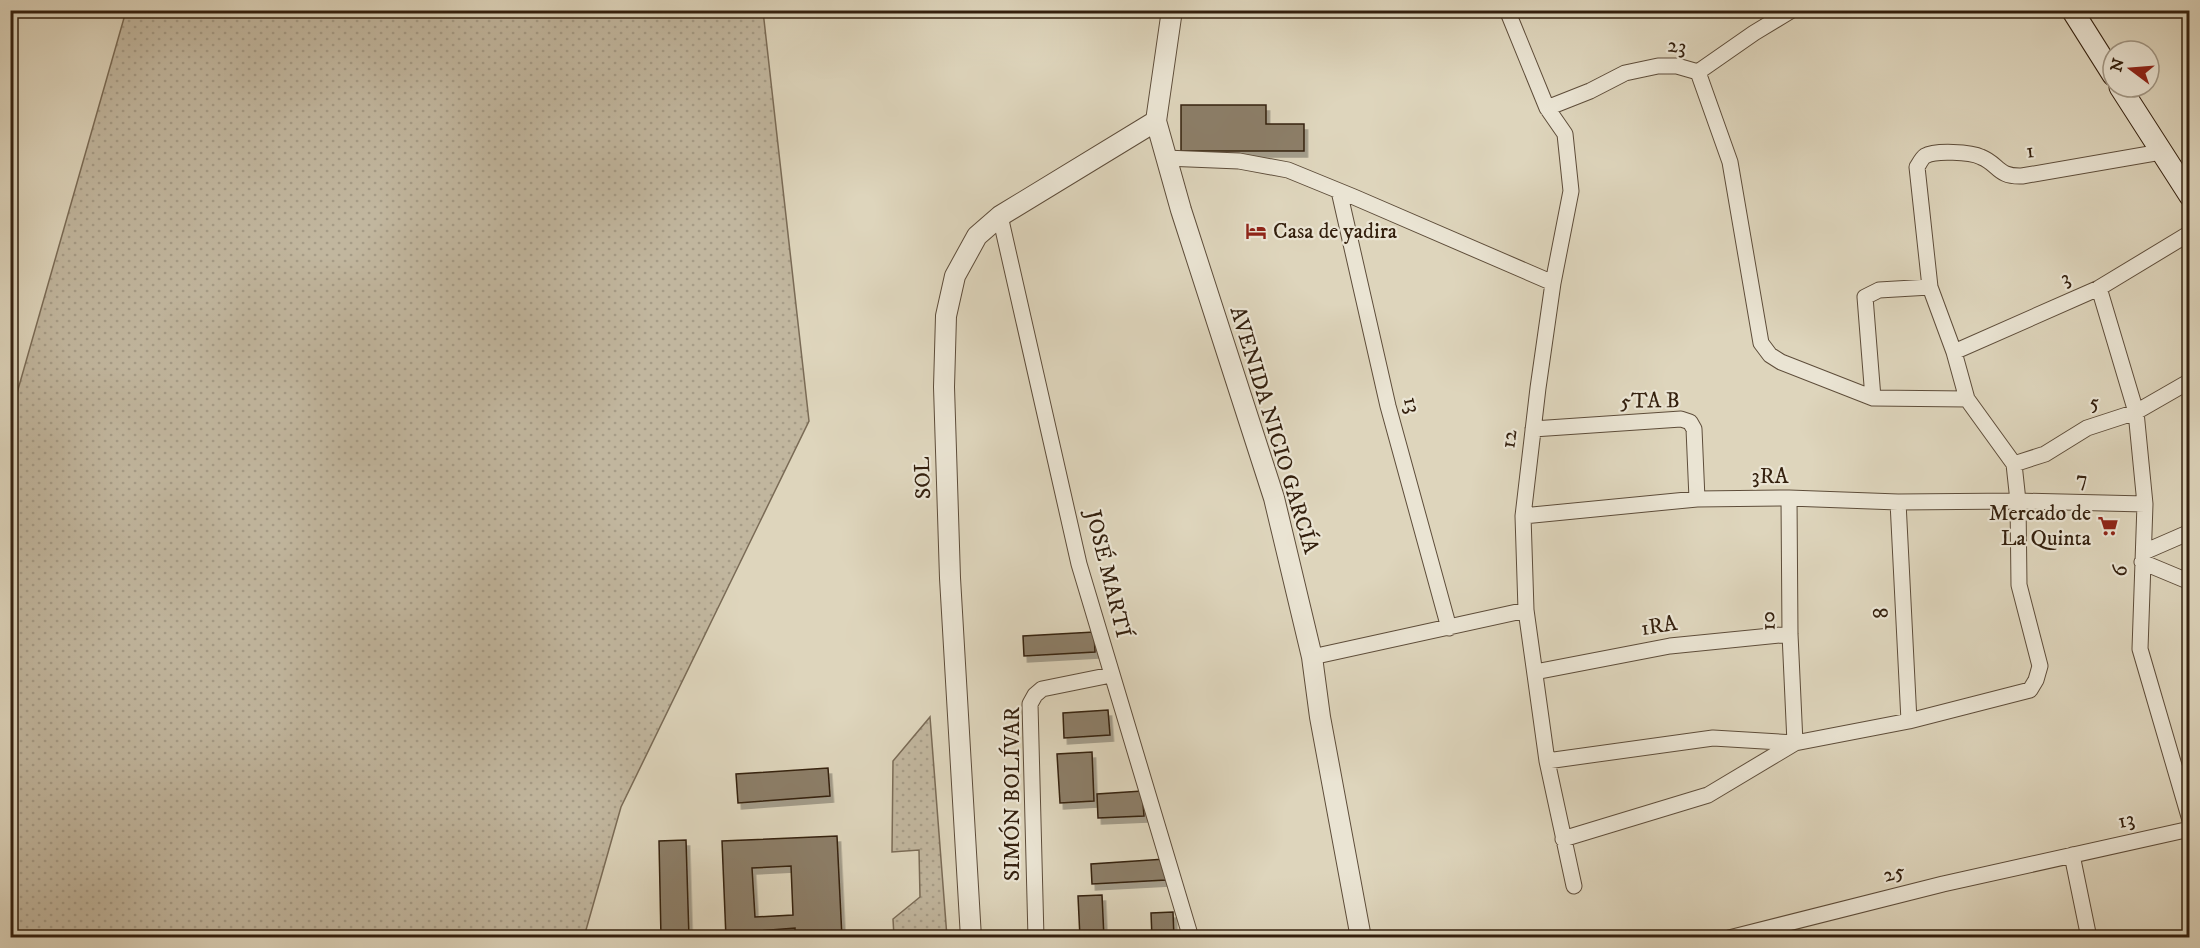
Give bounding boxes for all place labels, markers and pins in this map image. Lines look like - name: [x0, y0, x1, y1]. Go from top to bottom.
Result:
- place label: Casa de yadira: [1273, 218, 1398, 245]
- hotel icon: Casa de yadira: [1244, 219, 1268, 243]
- place label: Mercado de La Quinta: [1989, 500, 2092, 552]
- supermarket icon: Mercado de La Quinta: [2096, 514, 2120, 538]

